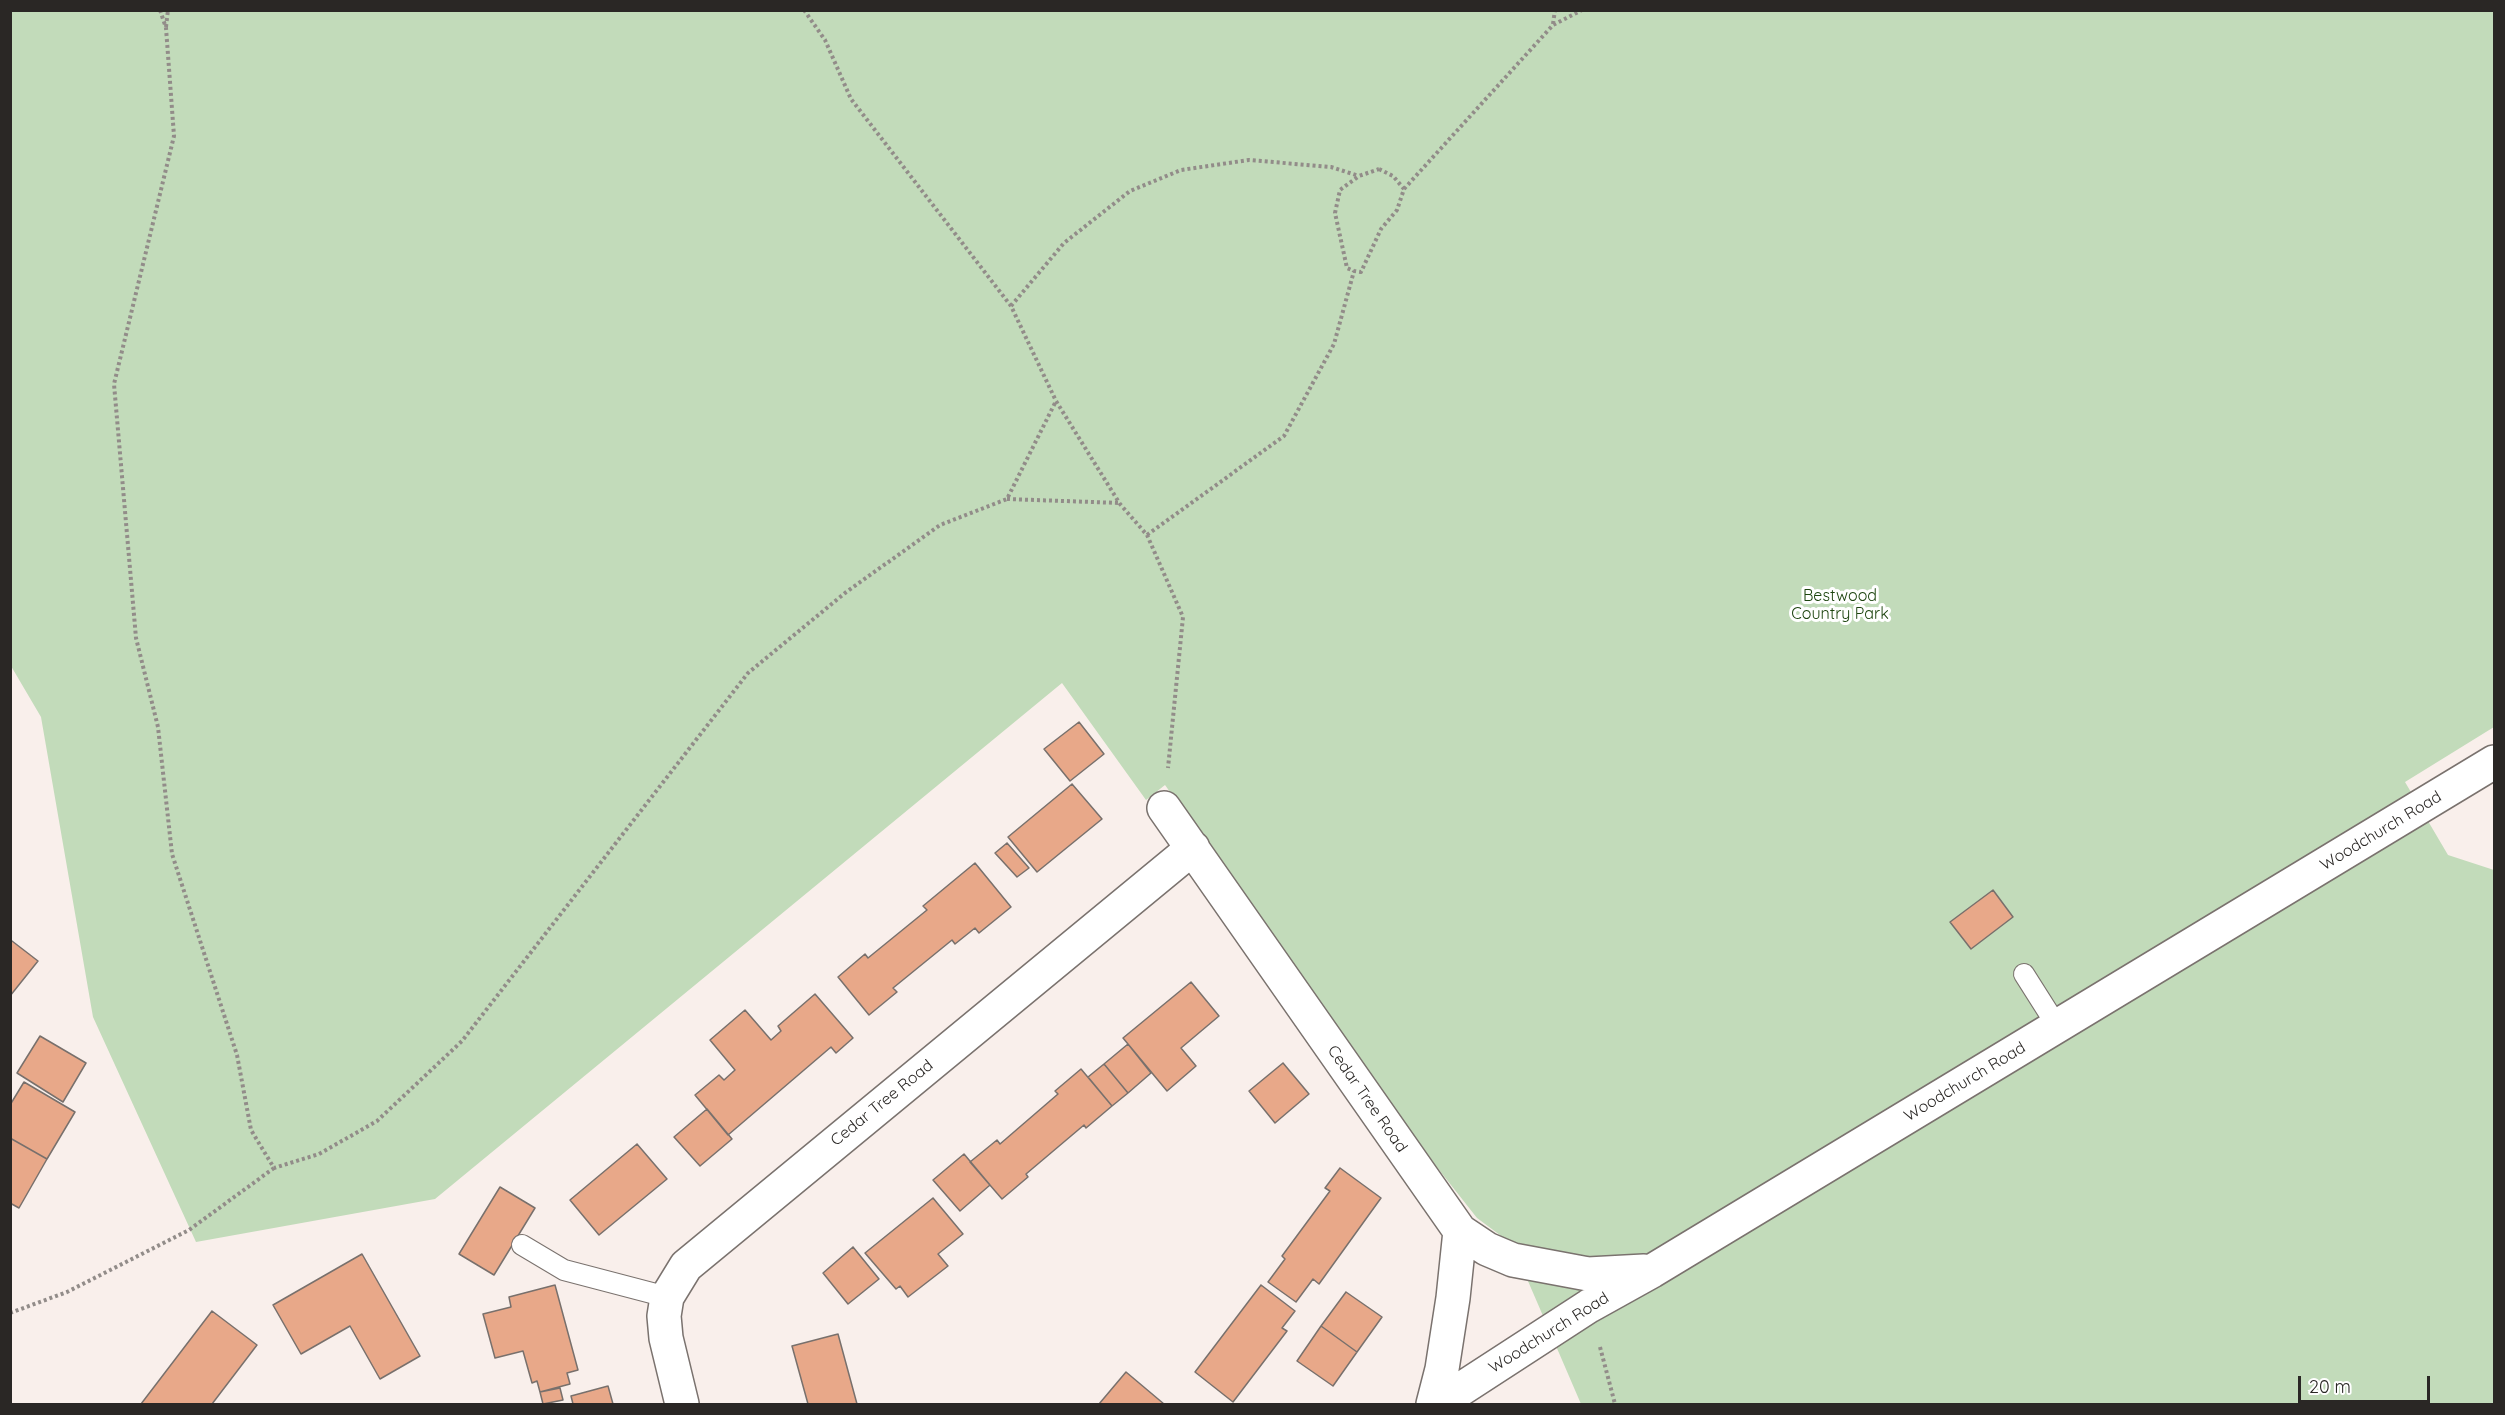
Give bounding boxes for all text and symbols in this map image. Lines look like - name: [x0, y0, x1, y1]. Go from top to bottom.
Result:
- park label: Bestwood Country Park: [1791, 586, 1889, 624]
- street label: Woodchurch Road: [2317, 787, 2445, 875]
- street label: Woodchurch Road: [1901, 1038, 2029, 1126]
- street label: Cedar Tree Road: [1323, 1042, 1411, 1156]
- street label: Cedar Tree Road: [827, 1056, 937, 1150]
- street label: Woodchurch Road: [1485, 1288, 1613, 1378]
- scale bar: [2301, 1364, 2433, 1402]
- text: 20 m: [2309, 1375, 2351, 1398]

